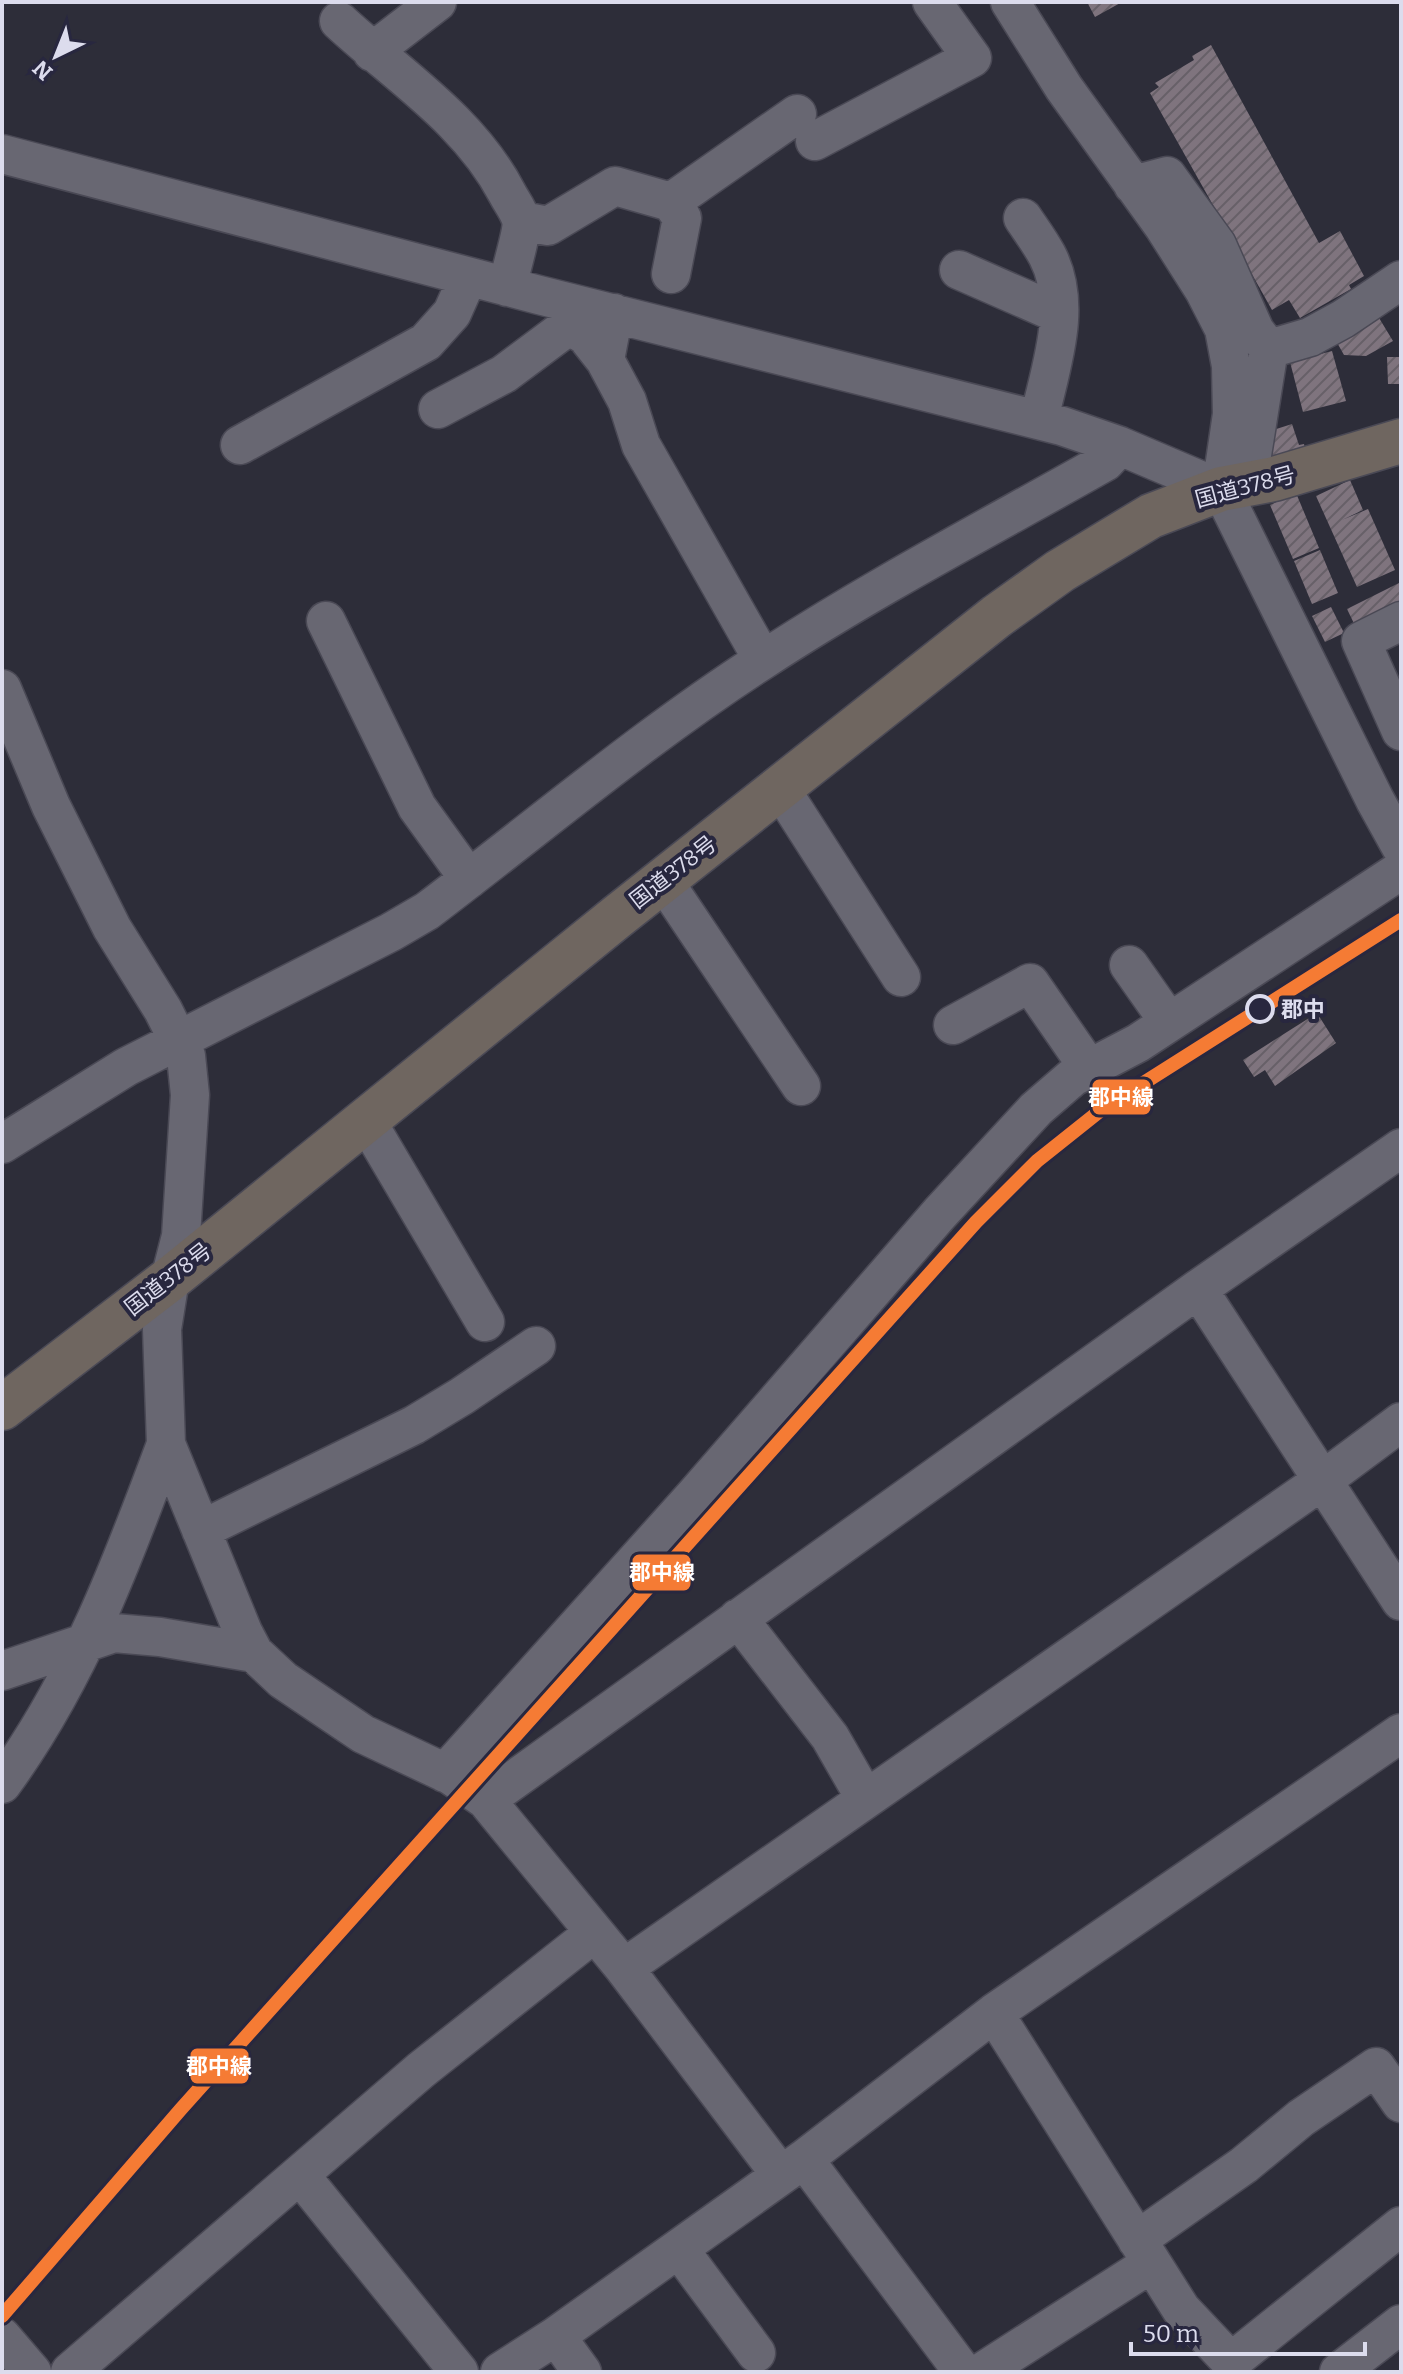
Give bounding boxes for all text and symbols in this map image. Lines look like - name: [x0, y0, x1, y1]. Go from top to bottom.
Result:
- north arrow: [16, 16, 96, 96]
- text: N: [27, 55, 58, 86]
- street label: 国道378号: [1192, 461, 1298, 513]
- street label: 国道378号: [624, 830, 722, 914]
- marker: 郡中: [1246, 995, 1274, 1023]
- place label: 郡中: [1281, 996, 1325, 1023]
- line badge: 郡中線: [1091, 1078, 1152, 1116]
- text: 郡中線: [1088, 1084, 1154, 1111]
- street label: 国道378号: [119, 1237, 217, 1321]
- line badge: 郡中線: [631, 1553, 692, 1592]
- text: 郡中線: [629, 1559, 695, 1586]
- line badge: 郡中線: [189, 2047, 250, 2085]
- text: 郡中線: [186, 2053, 252, 2080]
- scale bar: [1131, 2306, 1365, 2356]
- text: 50 m: [1143, 2320, 1199, 2348]

